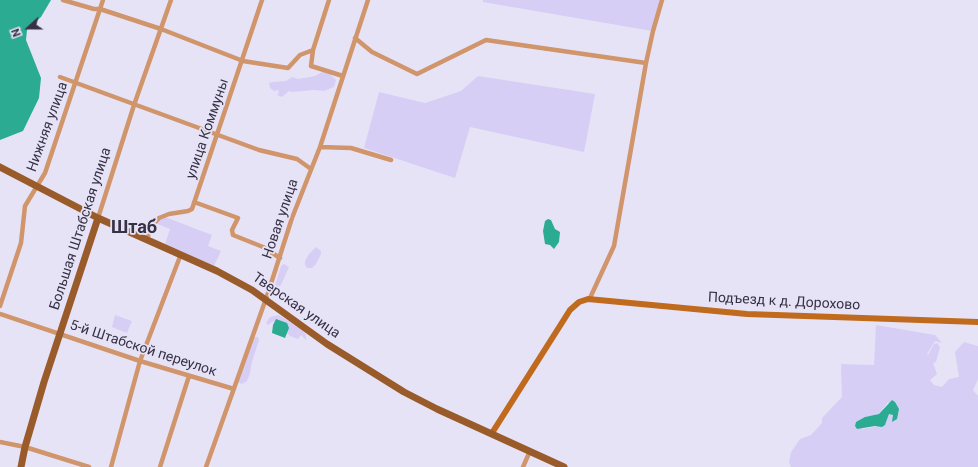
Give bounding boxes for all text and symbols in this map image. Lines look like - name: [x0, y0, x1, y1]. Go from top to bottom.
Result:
- north arrow: [8, 8, 48, 48]
- text: N: [9, 27, 24, 38]
- street label: улица Коммуны: [183, 77, 233, 181]
- street label: Нижняя улица: [24, 80, 72, 174]
- street label: Большая Штабская улица: [47, 146, 115, 312]
- street label: Новая улица: [260, 177, 302, 261]
- district label: Штаб: [111, 217, 157, 239]
- street label: Тверская улица: [249, 270, 343, 342]
- street label: Подъезд к д. Дорохово: [707, 290, 861, 314]
- street label: 5-й Штабской переулок: [67, 317, 219, 381]

